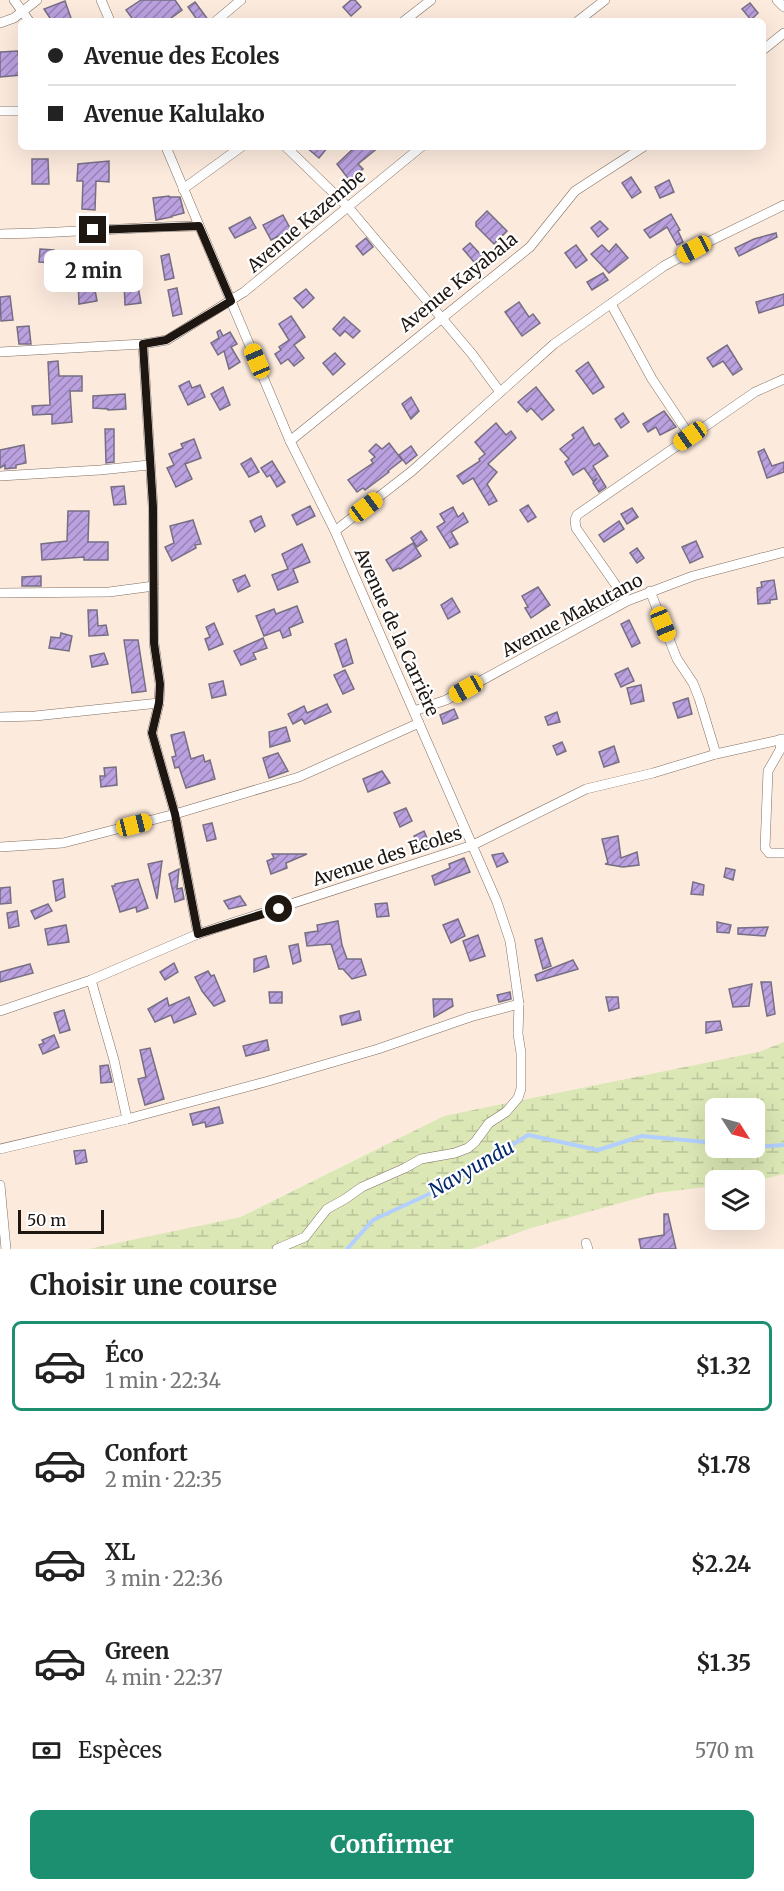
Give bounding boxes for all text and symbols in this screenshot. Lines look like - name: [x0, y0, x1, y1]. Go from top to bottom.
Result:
- text: Avenue des Ecoles: [84, 42, 280, 70]
- text: Avenue Kalulako: [84, 100, 265, 128]
- street label: Avenue Kazembe: [241, 165, 370, 278]
- route end: [79, 216, 106, 243]
- street label: Avenue Kayabala: [393, 227, 522, 337]
- car: [674, 233, 714, 265]
- callout: 2 min: [44, 251, 142, 293]
- text: 2 min: [65, 258, 122, 283]
- car: [242, 341, 272, 381]
- car: [670, 418, 710, 454]
- car: [346, 489, 386, 525]
- street label: Avenue de la Carrière: [349, 543, 444, 720]
- street label: Avenue Makutano: [497, 568, 647, 662]
- car: [648, 604, 678, 644]
- car: [446, 672, 486, 706]
- car: [114, 812, 154, 838]
- street label: Avenue des Ecoles: [308, 821, 465, 891]
- route start: [265, 895, 292, 922]
- north arrow: [705, 1098, 765, 1158]
- map controls: [705, 1098, 765, 1230]
- water label: Navyundu: [424, 1133, 518, 1203]
- button: layers: [705, 1170, 765, 1230]
- scale bar: [18, 1207, 104, 1234]
- text: 50 m: [27, 1210, 66, 1230]
- text: Choisir une course: [30, 1268, 277, 1302]
- icon: car: [33, 1339, 87, 1393]
- text: Éco: [105, 1340, 144, 1368]
- text: $1.32: [696, 1352, 751, 1380]
- text: 1 min · 22:34: [105, 1368, 221, 1393]
- icon: car: [33, 1438, 87, 1492]
- text: Confort: [105, 1439, 188, 1467]
- text: $1.78: [696, 1451, 751, 1479]
- text: 2 min · 22:35: [105, 1467, 222, 1492]
- icon: car: [33, 1537, 87, 1591]
- text: XL: [105, 1538, 135, 1566]
- text: $2.24: [691, 1550, 751, 1578]
- text: 3 min · 22:36: [105, 1566, 223, 1591]
- icon: car: [33, 1636, 87, 1690]
- text: Green: [105, 1637, 169, 1665]
- text: $1.35: [696, 1649, 751, 1677]
- text: 4 min · 22:37: [105, 1665, 223, 1690]
- icon: cash: [30, 1734, 63, 1767]
- text: Espèces: [78, 1736, 162, 1764]
- text: 570 m: [695, 1738, 754, 1763]
- button: Confirmer: [30, 1810, 754, 1879]

